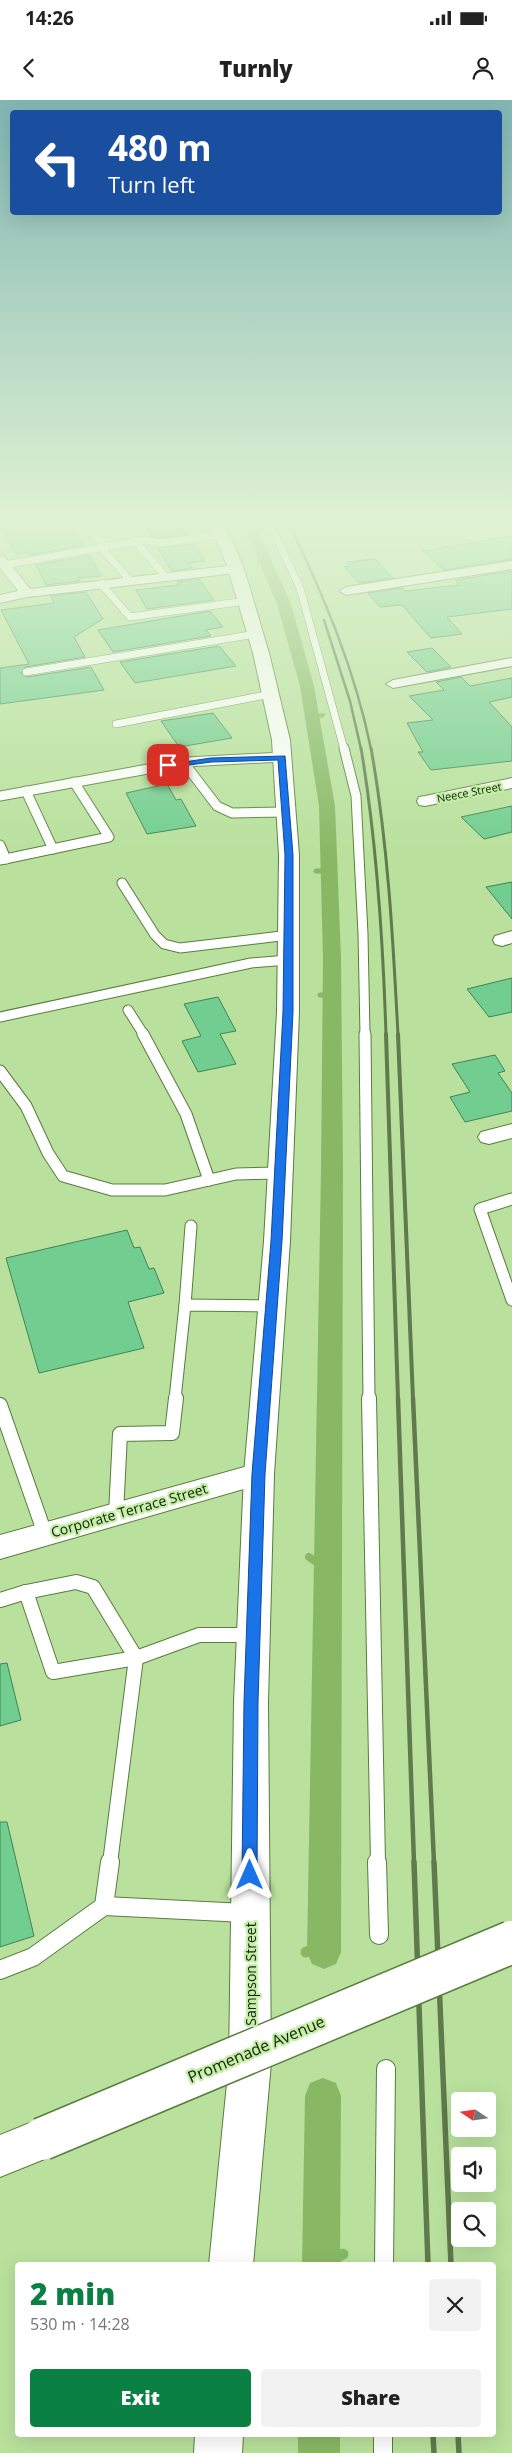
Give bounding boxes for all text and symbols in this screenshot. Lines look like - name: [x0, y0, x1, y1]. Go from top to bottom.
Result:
- text: 14:26: [25, 5, 74, 31]
- text: Turnly: [219, 53, 293, 83]
- icon: back: [15, 54, 43, 82]
- icon: person: [469, 54, 497, 82]
- text: 480 m: [108, 124, 212, 171]
- icon: left: [25, 130, 90, 195]
- text: Turn left: [108, 169, 195, 199]
- pin: [147, 744, 189, 786]
- icon: arrive: [154, 751, 182, 779]
- street label: Neece Street: [435, 778, 503, 806]
- street label: Corporate Terrace Street: [48, 1479, 210, 1541]
- position arrow: [223, 1848, 275, 1900]
- street label: Sampson Street: [241, 1922, 260, 2026]
- street label: Promenade Avenue: [184, 2010, 328, 2088]
- north arrow: [451, 2092, 496, 2138]
- map controls: [451, 2092, 496, 2247]
- button: sound: [451, 2147, 496, 2192]
- button: search: [451, 2202, 496, 2247]
- text: 2 min: [30, 2273, 115, 2314]
- button: close: [429, 2279, 481, 2331]
- text: 530 m · 14:28: [30, 2313, 130, 2335]
- button: Exit: [30, 2369, 251, 2427]
- button: Share: [261, 2369, 481, 2427]

